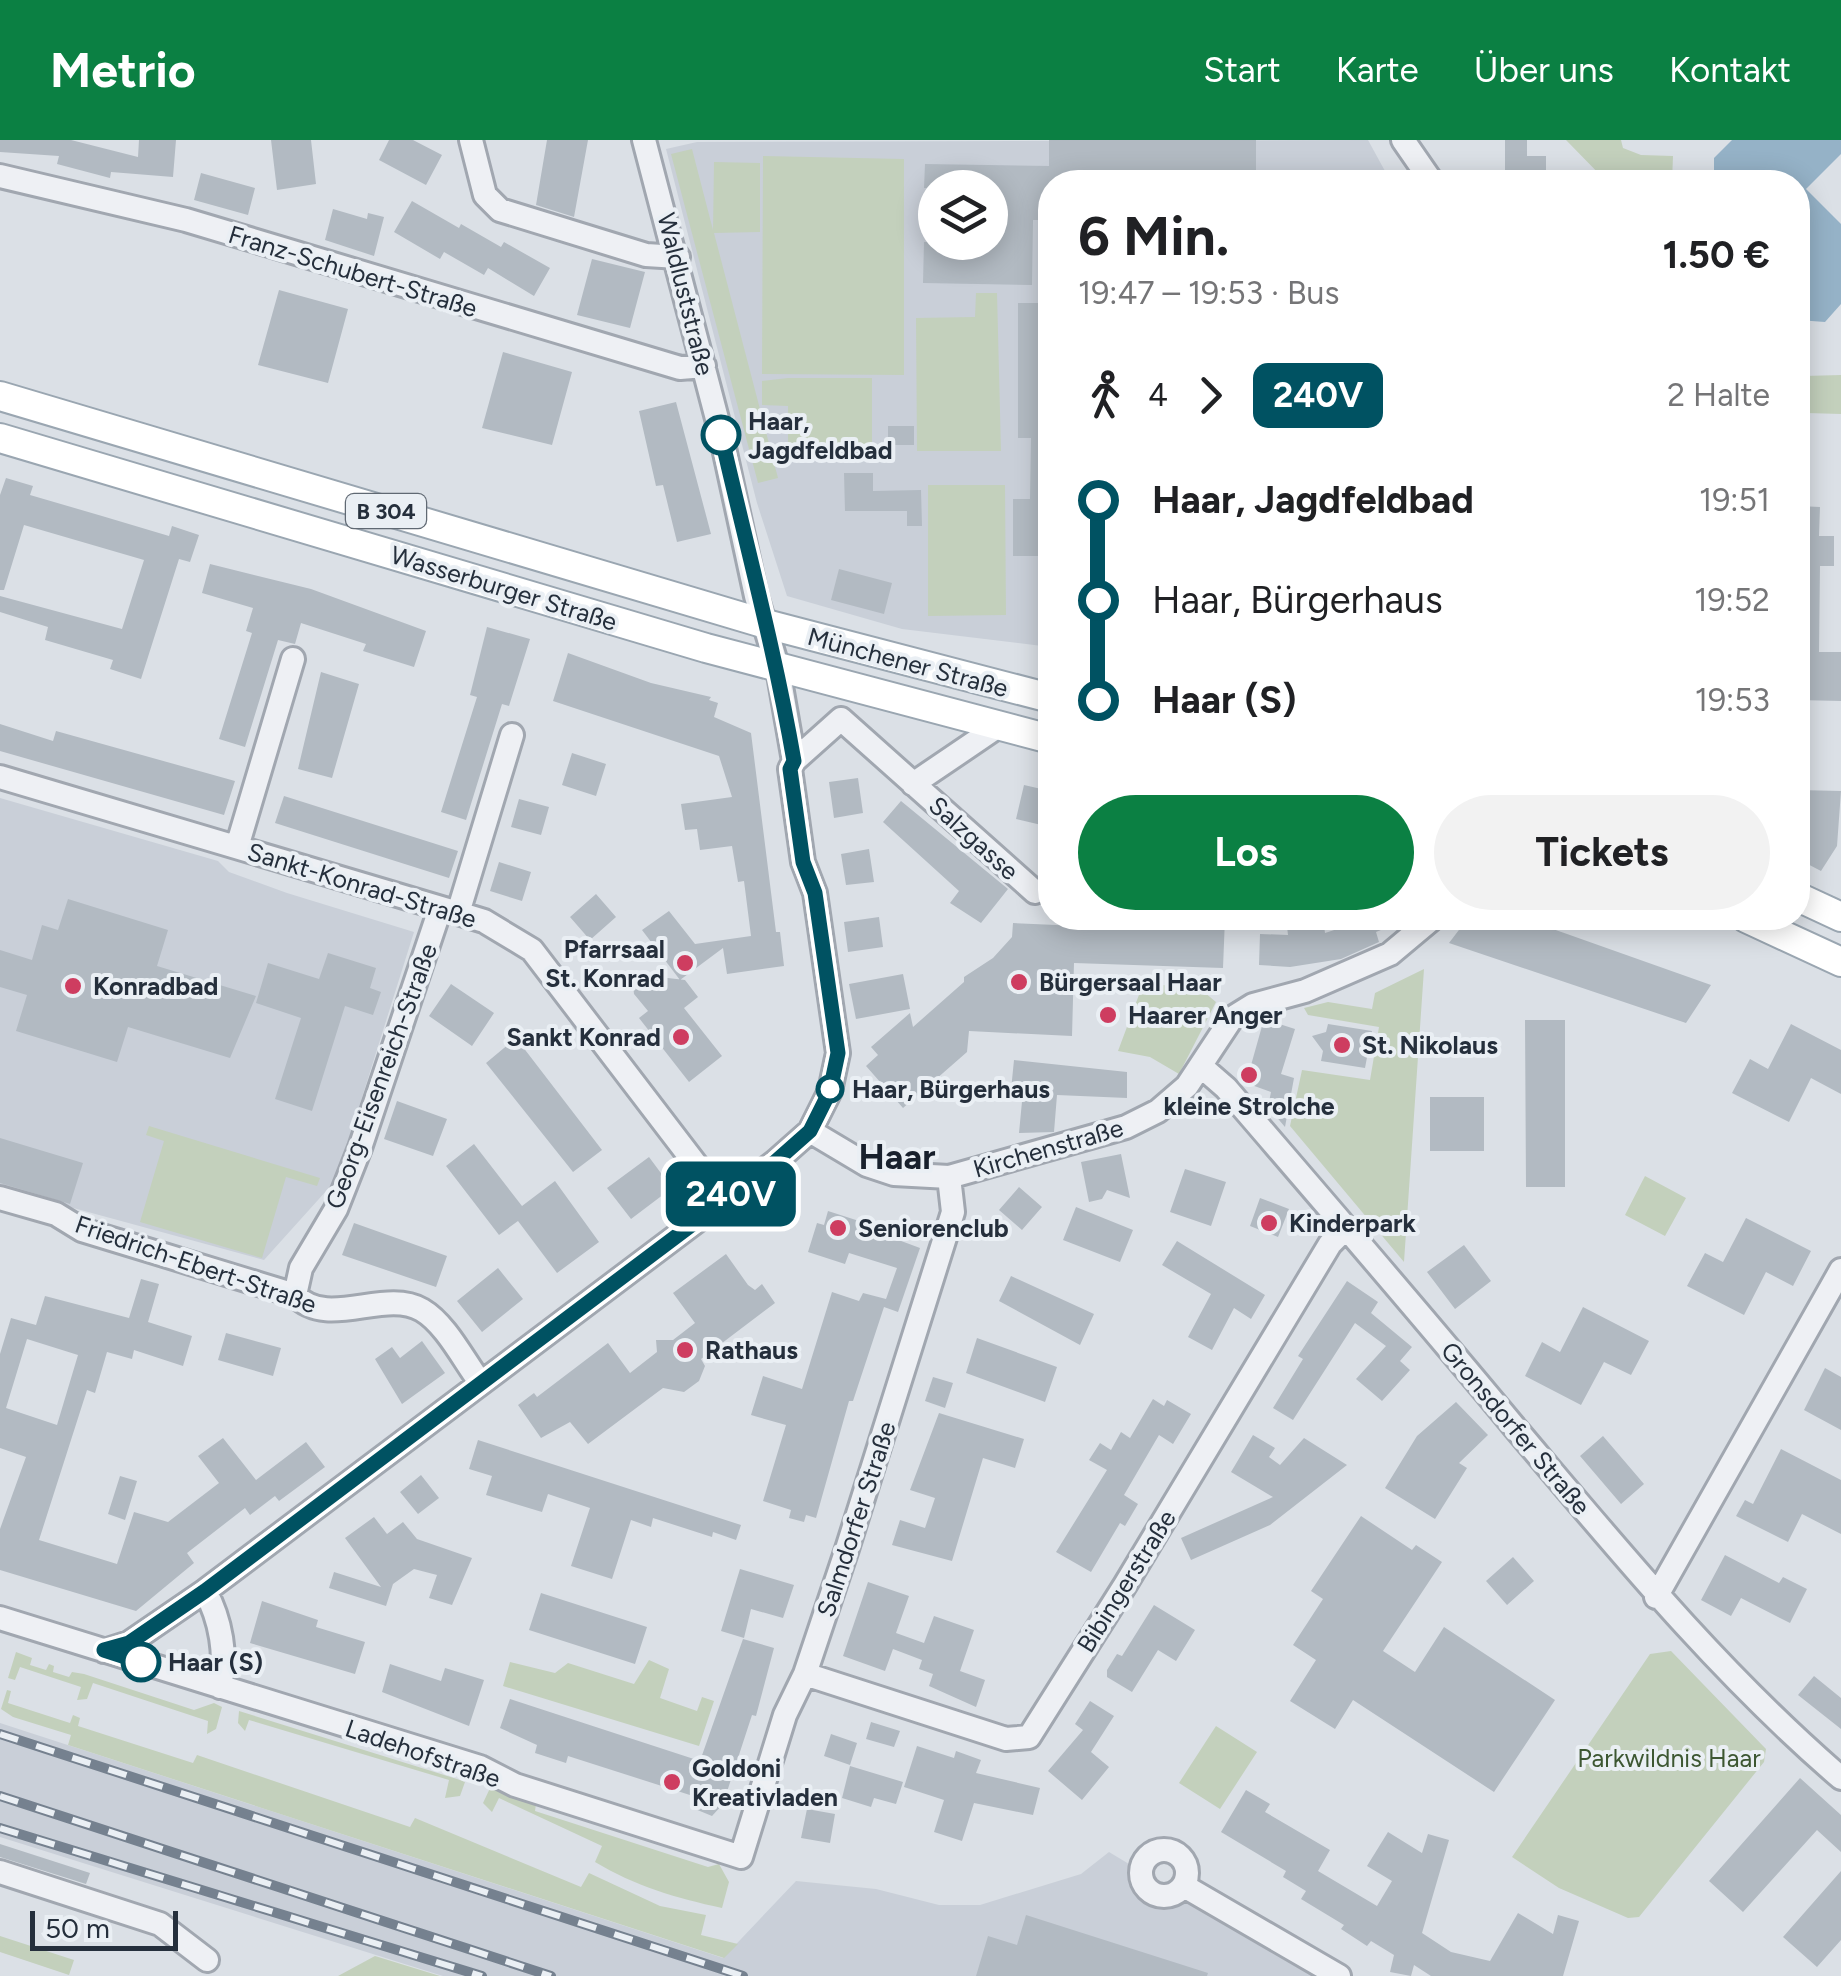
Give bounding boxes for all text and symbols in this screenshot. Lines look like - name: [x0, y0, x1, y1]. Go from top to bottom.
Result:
- text: Metrio: [50, 41, 196, 99]
- text: Start: [1203, 49, 1281, 91]
- text: Karte: [1336, 49, 1419, 91]
- text: Über uns: [1474, 49, 1614, 91]
- text: Kontakt: [1669, 49, 1791, 91]
- map controls: [918, 170, 1008, 260]
- button: layers: [918, 170, 1008, 260]
- text: 6 Min.: [1078, 203, 1229, 269]
- street label: Waldluststraße: [651, 210, 721, 378]
- street label: Franz-Schubert-Straße: [225, 219, 481, 323]
- text: 1.50 €: [1662, 232, 1770, 278]
- text: 19:47 – 19:53 · Bus: [1078, 274, 1339, 312]
- icon: walk: [1078, 368, 1133, 423]
- icon: forward: [1183, 368, 1238, 423]
- text: 240V: [1273, 374, 1363, 416]
- text: 4: [1148, 376, 1168, 414]
- text: 2 Halte: [1667, 376, 1770, 414]
- place label: Haar, Jagdfeldbad: [748, 406, 893, 465]
- marker: Haar, Jagdfeldbad: [702, 416, 740, 454]
- text: Haar, Jagdfeldbad: [1152, 477, 1474, 523]
- text: 19:51: [1699, 481, 1770, 519]
- road number: B 304: [346, 494, 426, 528]
- street label: Wasserburger Straße: [387, 539, 621, 637]
- text: Haar, Bürgerhaus: [1152, 577, 1443, 623]
- text: 19:52: [1694, 581, 1770, 619]
- street label: Münchener Straße: [805, 621, 1011, 703]
- text: Haar (S): [1152, 677, 1297, 723]
- text: 19:53: [1695, 681, 1770, 719]
- street label: Salzgasse: [923, 790, 1025, 886]
- button: Los: [1078, 795, 1414, 910]
- button: Tickets: [1434, 795, 1770, 910]
- street label: Sankt-Konrad-Straße: [244, 836, 480, 934]
- place label: Pfarrsaal St. Konrad: [545, 934, 665, 993]
- street label: Georg-Eisenreich-Straße: [319, 939, 443, 1213]
- marker: Pfarrsaal St. Konrad: [674, 952, 696, 974]
- place label: Bürgersaal Haar: [1039, 967, 1222, 997]
- place label: Konradbad: [93, 971, 218, 1001]
- marker: Bürgersaal Haar: [1008, 971, 1030, 993]
- marker: Konradbad: [62, 975, 84, 997]
- place label: Haarer Anger: [1128, 1000, 1283, 1030]
- marker: Haarer Anger: [1097, 1004, 1119, 1026]
- place label: Sankt Konrad: [507, 1022, 661, 1052]
- marker: Sankt Konrad: [670, 1026, 692, 1048]
- place label: St. Nikolaus: [1362, 1030, 1498, 1060]
- marker: St. Nikolaus: [1331, 1034, 1353, 1056]
- marker: kleine Strolche: [1238, 1064, 1260, 1086]
- place label: Haar, Bürgerhaus: [852, 1074, 1050, 1104]
- marker: Haar, Bürgerhaus: [817, 1076, 843, 1102]
- place label: kleine Strolche: [1163, 1091, 1335, 1121]
- street label: Kirchenstraße: [970, 1112, 1126, 1184]
- district label: Haar: [859, 1136, 935, 1178]
- line badge: 240V: [661, 1162, 801, 1226]
- text: 240V: [686, 1173, 776, 1215]
- place label: Kinderpark: [1289, 1208, 1416, 1238]
- street label: Friedrich-Ebert-Straße: [71, 1209, 321, 1319]
- marker: Kinderpark: [1258, 1212, 1280, 1234]
- place label: Seniorenclub: [858, 1213, 1009, 1243]
- marker: Seniorenclub: [827, 1217, 849, 1239]
- place label: Rathaus: [705, 1335, 798, 1365]
- street label: Gronsdorfer Straße: [1435, 1335, 1597, 1521]
- marker: Rathaus: [674, 1339, 696, 1361]
- street label: Salmdorfer Straße: [810, 1418, 902, 1620]
- street label: Bibingerstraße: [1070, 1504, 1182, 1658]
- marker: Haar (S): [122, 1643, 160, 1681]
- place label: Haar (S): [168, 1647, 263, 1677]
- street label: Ladehofstraße: [342, 1712, 504, 1794]
- park label: Parkwildnis Haar: [1577, 1743, 1761, 1773]
- place label: Goldoni Kreativladen: [692, 1753, 838, 1812]
- marker: Goldoni Kreativladen: [661, 1771, 683, 1793]
- scale bar: [30, 1906, 178, 1950]
- text: 50 m: [45, 1911, 110, 1945]

